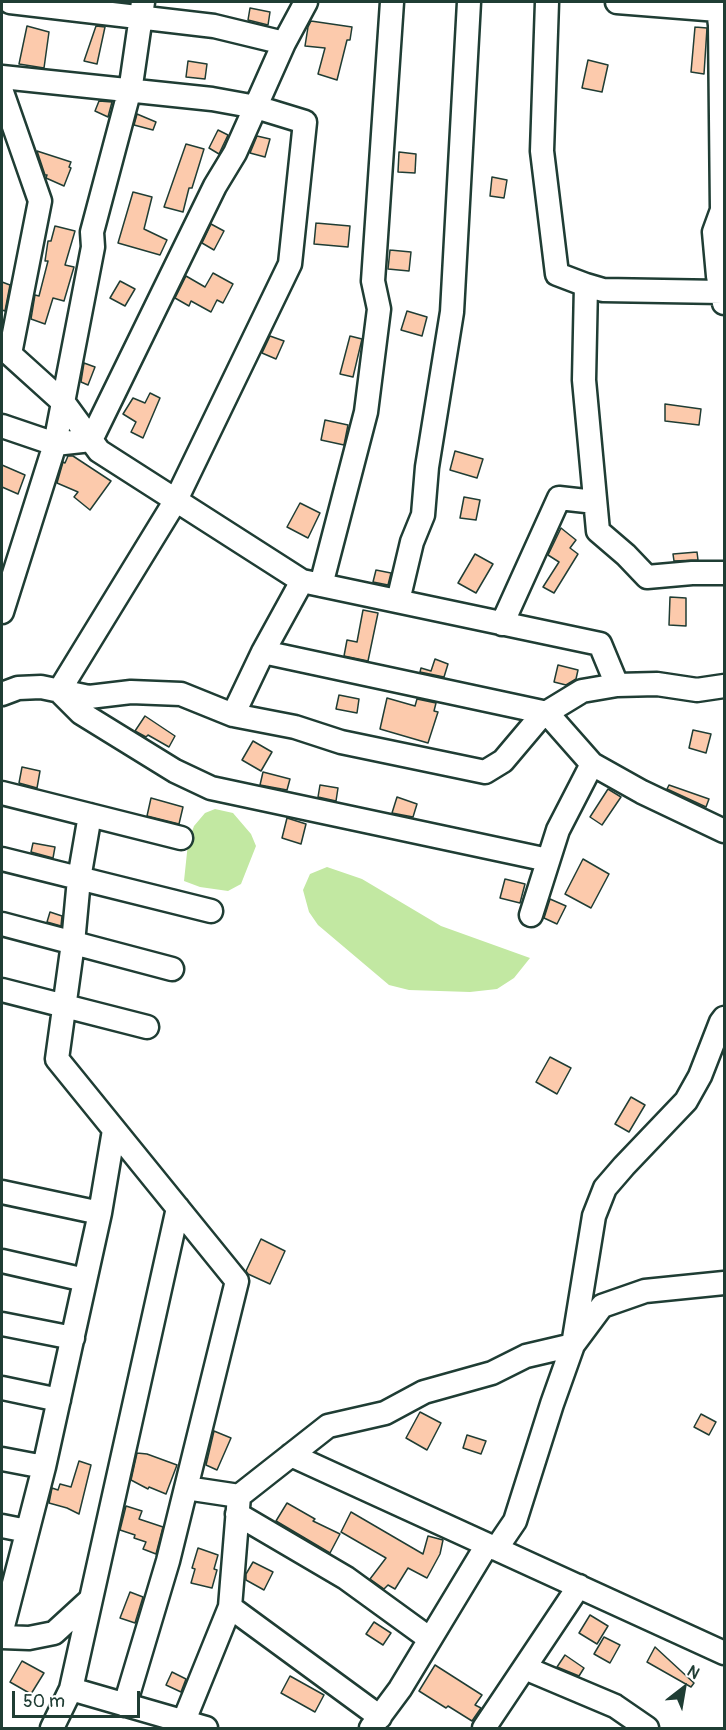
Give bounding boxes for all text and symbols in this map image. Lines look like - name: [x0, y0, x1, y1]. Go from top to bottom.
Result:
- north arrow: [654, 1658, 714, 1718]
- text: N: [683, 1661, 703, 1684]
- scale bar: [15, 1679, 142, 1717]
- text: 50 m: [23, 1690, 65, 1713]

